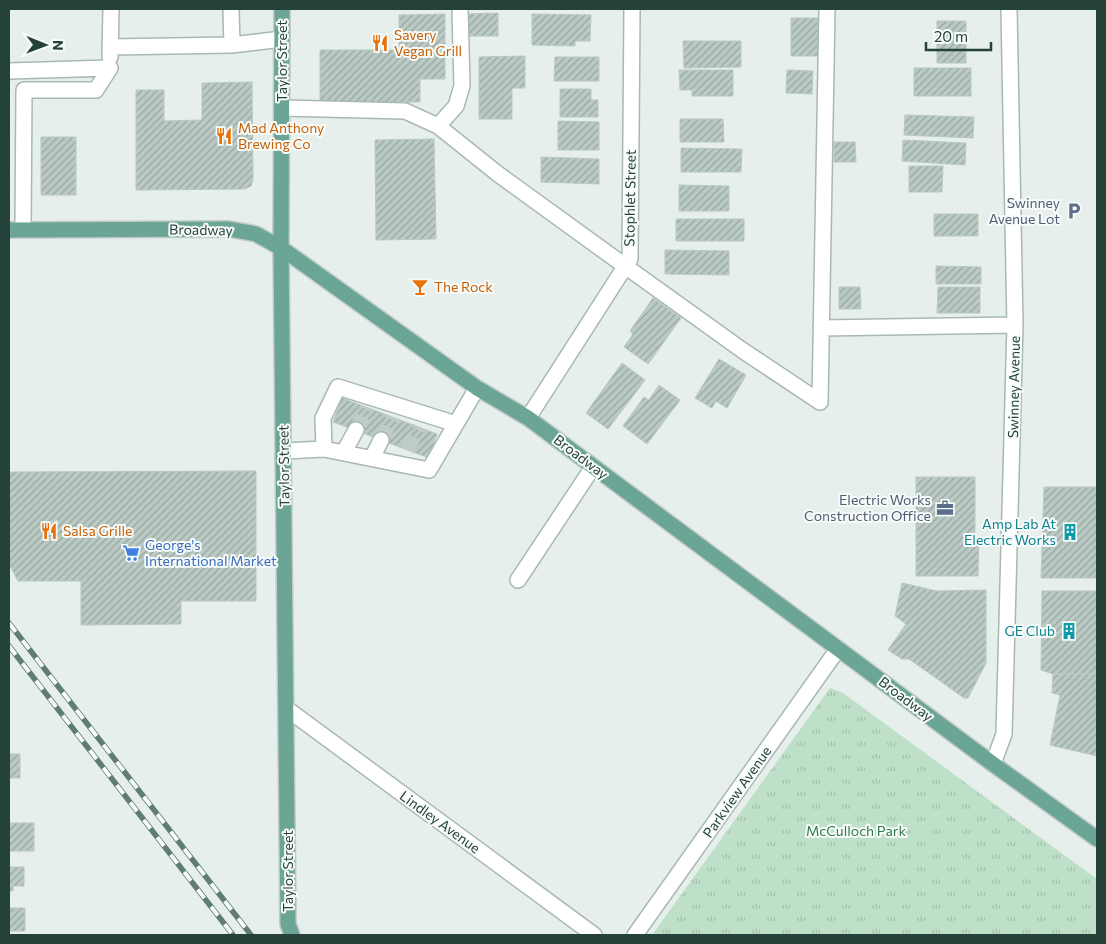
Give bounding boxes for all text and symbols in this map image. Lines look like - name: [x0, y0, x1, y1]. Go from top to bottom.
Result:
- north arrow: [20, 20, 70, 70]
- street label: Taylor Street: [273, 20, 290, 102]
- scale bar: [926, 20, 991, 52]
- place label: Savery Vegan Grill: [394, 26, 462, 59]
- text: 20 m: [934, 27, 968, 45]
- restaurant icon: Savery Vegan Grill: [370, 33, 390, 53]
- text: N: [50, 40, 67, 51]
- place label: Mad Anthony Brewing Co: [238, 119, 324, 152]
- restaurant icon: Mad Anthony Brewing Co: [214, 126, 234, 146]
- street label: Stophlet Street: [620, 149, 639, 247]
- place label: Swinney Avenue Lot: [989, 194, 1060, 227]
- parking icon: Swinney Avenue Lot: [1064, 201, 1084, 221]
- street label: Broadway: [169, 220, 233, 239]
- bar icon: The Rock: [410, 277, 430, 297]
- place label: The Rock: [434, 278, 493, 295]
- street label: Swinney Avenue: [1004, 336, 1023, 438]
- street label: Taylor Street: [274, 425, 293, 507]
- street label: Broadway: [551, 431, 612, 483]
- place label: Electric Works Construction Office: [804, 491, 931, 524]
- office icon: Electric Works Construction Office: [935, 498, 955, 518]
- place label: Amp Lab At Electric Works: [964, 515, 1056, 548]
- restaurant icon: Salsa Grille: [39, 521, 59, 541]
- place label: Salsa Grille: [63, 522, 132, 539]
- building icon: Amp Lab At Electric Works: [1060, 522, 1080, 542]
- place label: George's International Market: [145, 536, 277, 569]
- supermarket icon: George's International Market: [121, 543, 141, 563]
- building icon: GE Club: [1059, 621, 1079, 641]
- place label: GE Club: [1005, 622, 1055, 639]
- street label: Broadway: [876, 673, 937, 725]
- street label: Parkview Avenue: [699, 743, 774, 841]
- street label: Lindley Avenue: [397, 787, 484, 856]
- park label: McCulloch Park: [806, 822, 906, 839]
- street label: Taylor Street: [279, 830, 296, 912]

